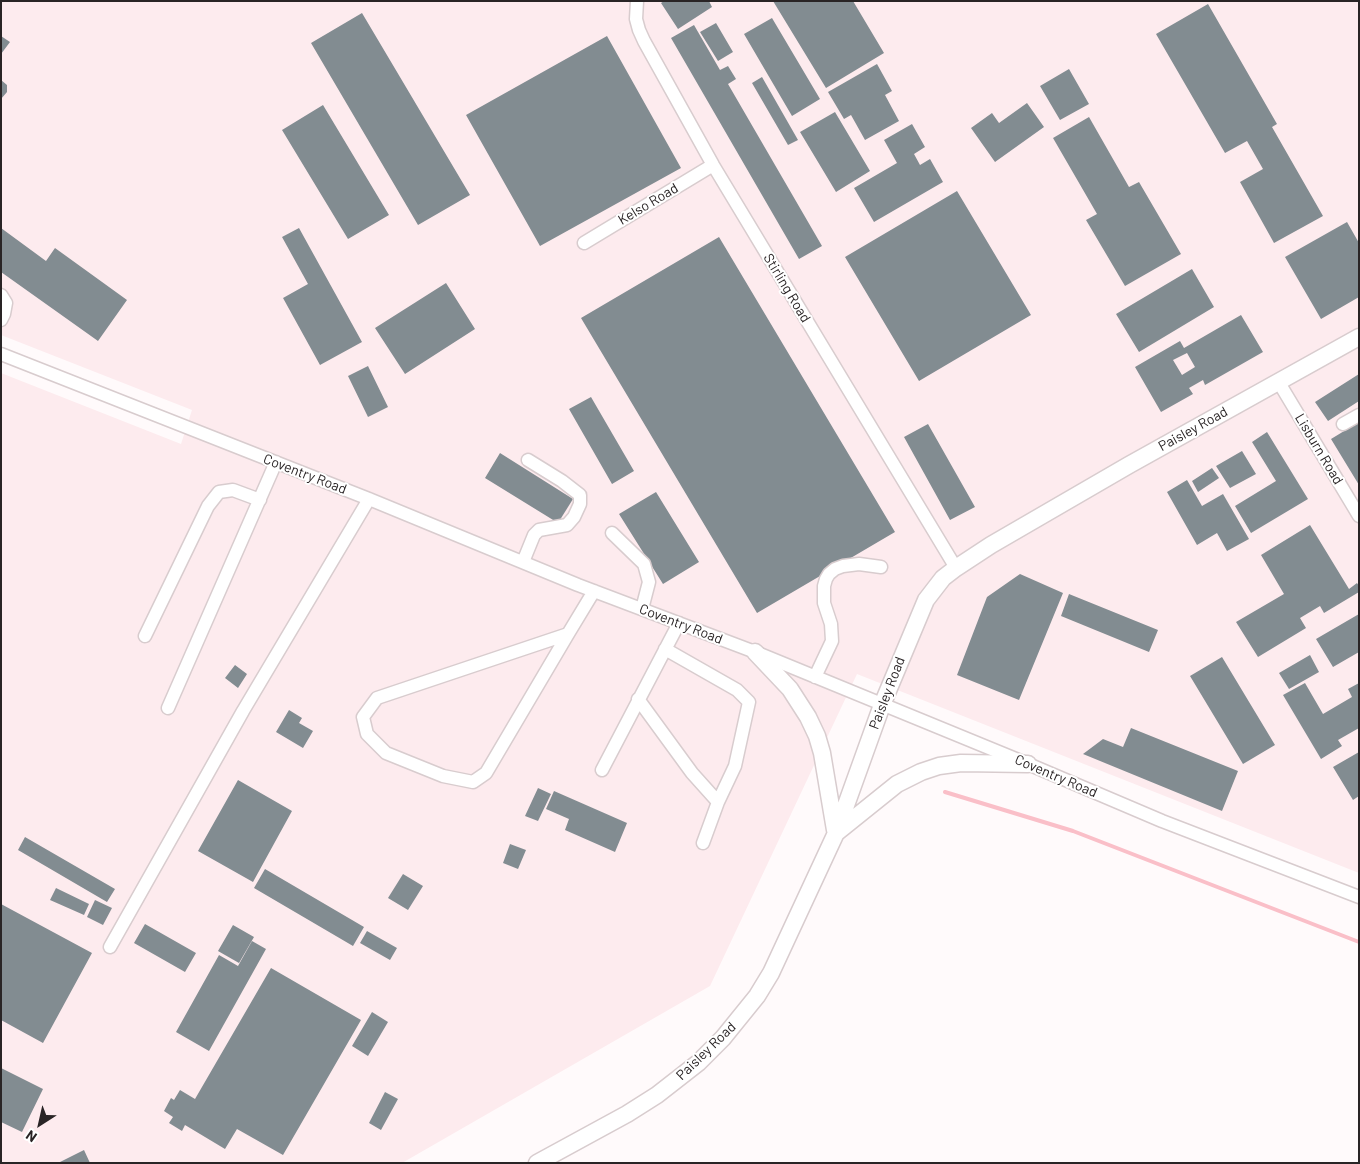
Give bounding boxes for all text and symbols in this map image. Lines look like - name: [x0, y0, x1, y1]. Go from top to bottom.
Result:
- street label: Kelso Road: [615, 180, 681, 228]
- street label: Stirling Road: [760, 250, 814, 326]
- street label: Paisley Road: [1156, 403, 1230, 455]
- street label: Lisburn Road: [1291, 410, 1347, 488]
- street label: Coventry Road: [261, 450, 349, 498]
- street label: Coventry Road: [637, 600, 725, 648]
- street label: Paisley Road: [865, 654, 909, 732]
- street label: Coventry Road: [1012, 751, 1100, 801]
- street label: Paisley Road: [673, 1018, 739, 1084]
- north arrow: [15, 1099, 65, 1149]
- text: N: [22, 1127, 40, 1146]

